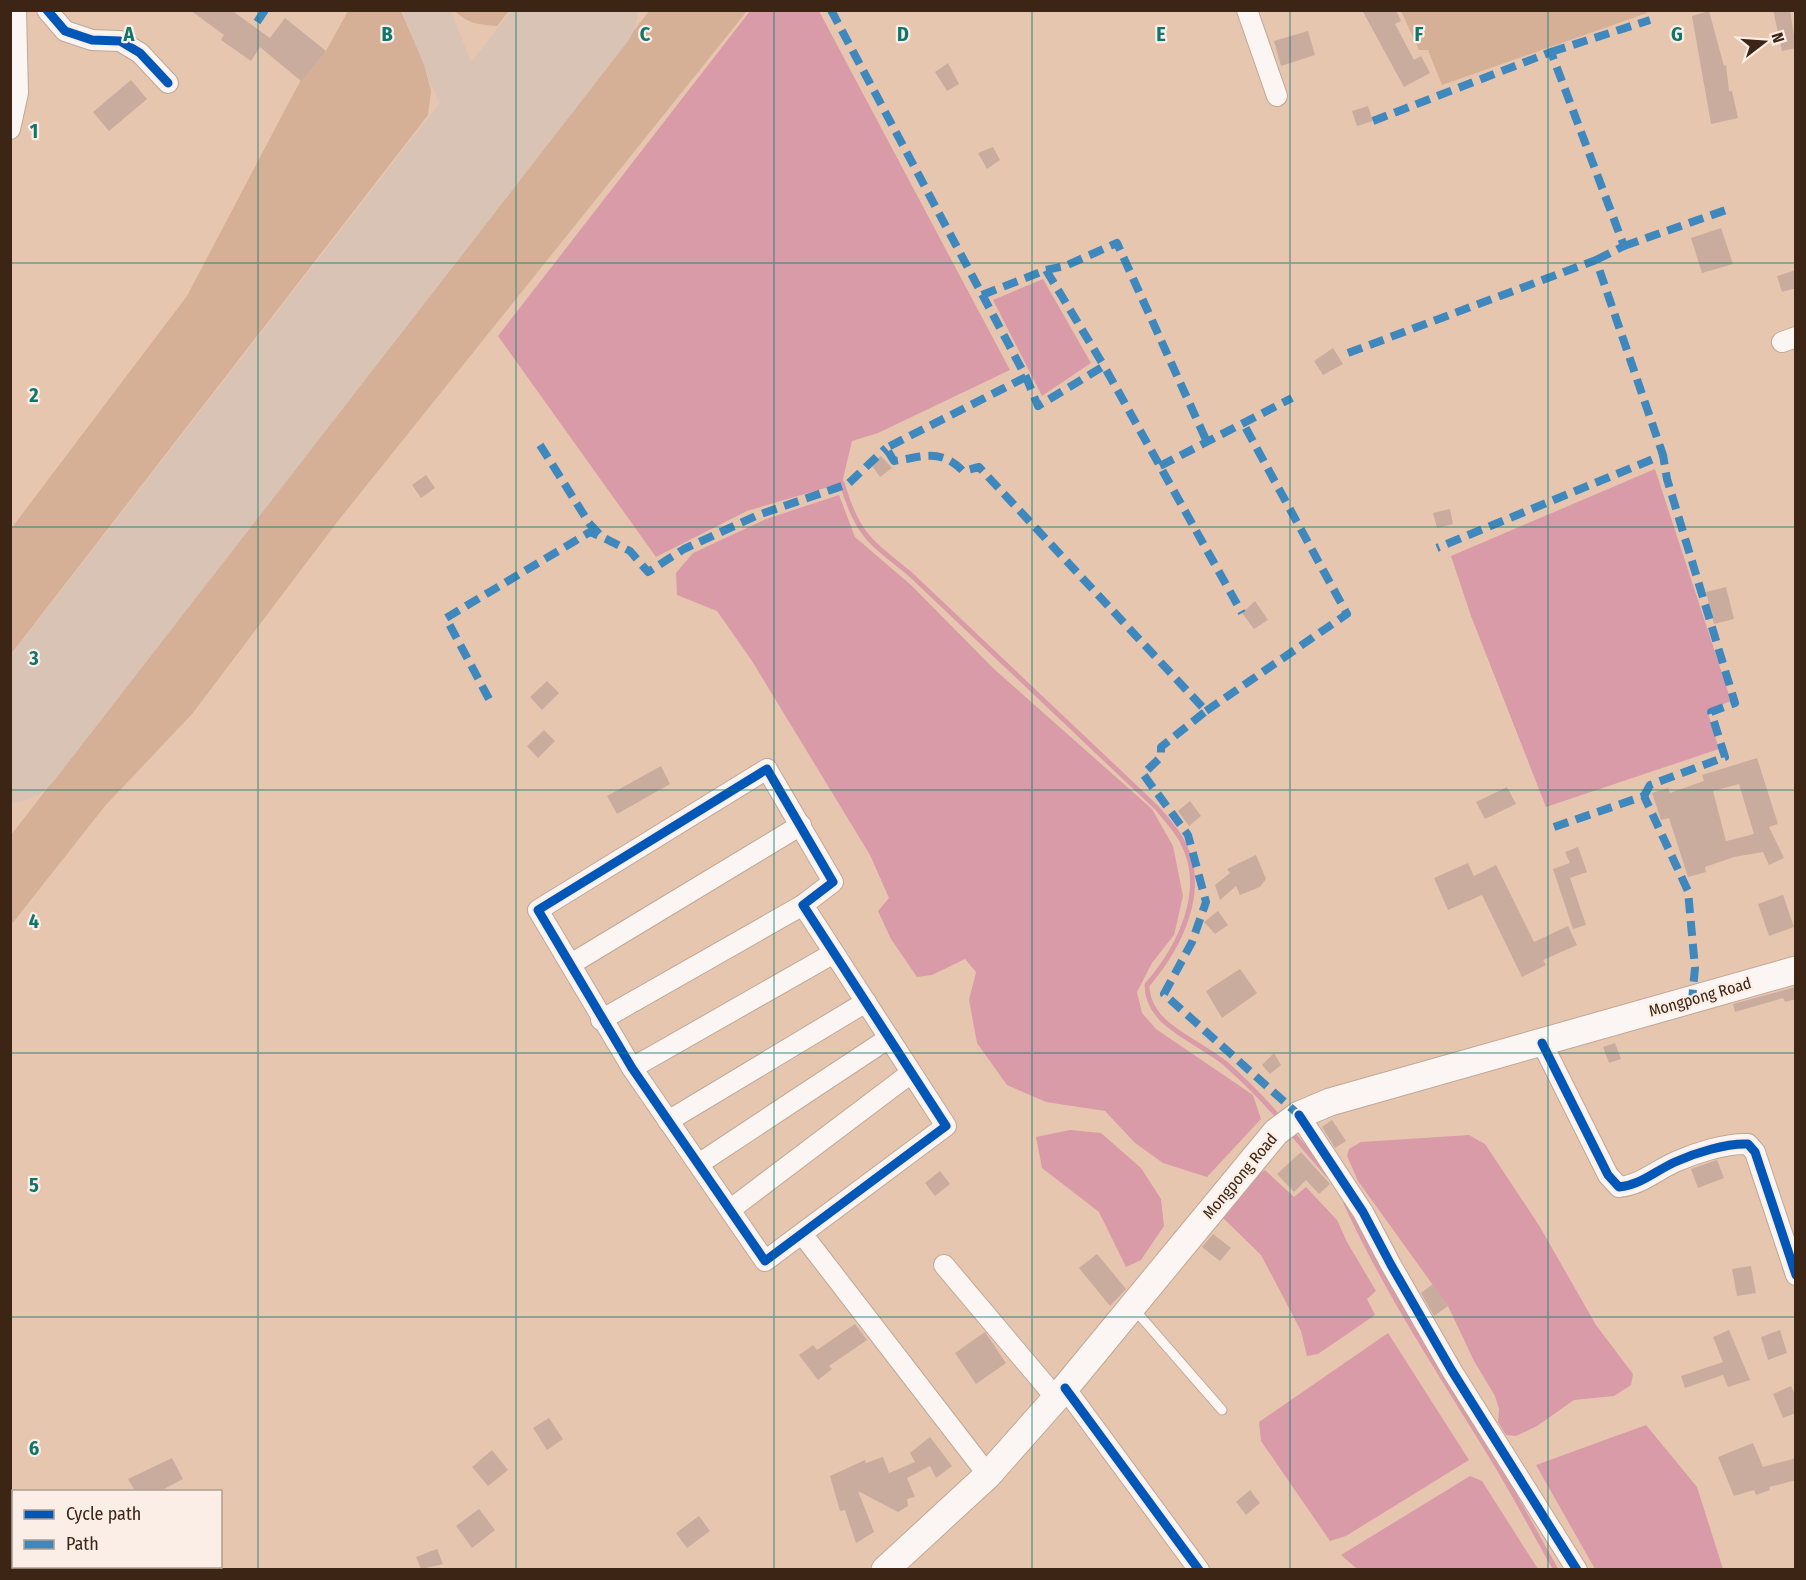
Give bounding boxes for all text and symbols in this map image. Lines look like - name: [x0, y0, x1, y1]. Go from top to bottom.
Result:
- north arrow: [1734, 12, 1794, 72]
- text: A: [123, 22, 136, 46]
- text: B: [381, 22, 393, 46]
- text: C: [640, 22, 651, 46]
- text: D: [897, 22, 909, 46]
- text: E: [1156, 22, 1166, 46]
- text: F: [1415, 22, 1424, 46]
- text: G: [1671, 22, 1683, 46]
- text: N: [1767, 30, 1788, 45]
- text: 1: [30, 119, 38, 143]
- text: 2: [28, 383, 39, 407]
- text: 3: [28, 646, 39, 670]
- text: 4: [29, 909, 39, 933]
- street label: Mongpong Road: [1647, 973, 1753, 1021]
- street label: Mongpong Road: [1199, 1129, 1281, 1223]
- text: 5: [29, 1173, 39, 1197]
- text: 6: [29, 1436, 39, 1460]
- legend: [12, 1490, 222, 1568]
- text: Cycle path: [66, 1503, 141, 1525]
- text: Path: [66, 1533, 99, 1555]

